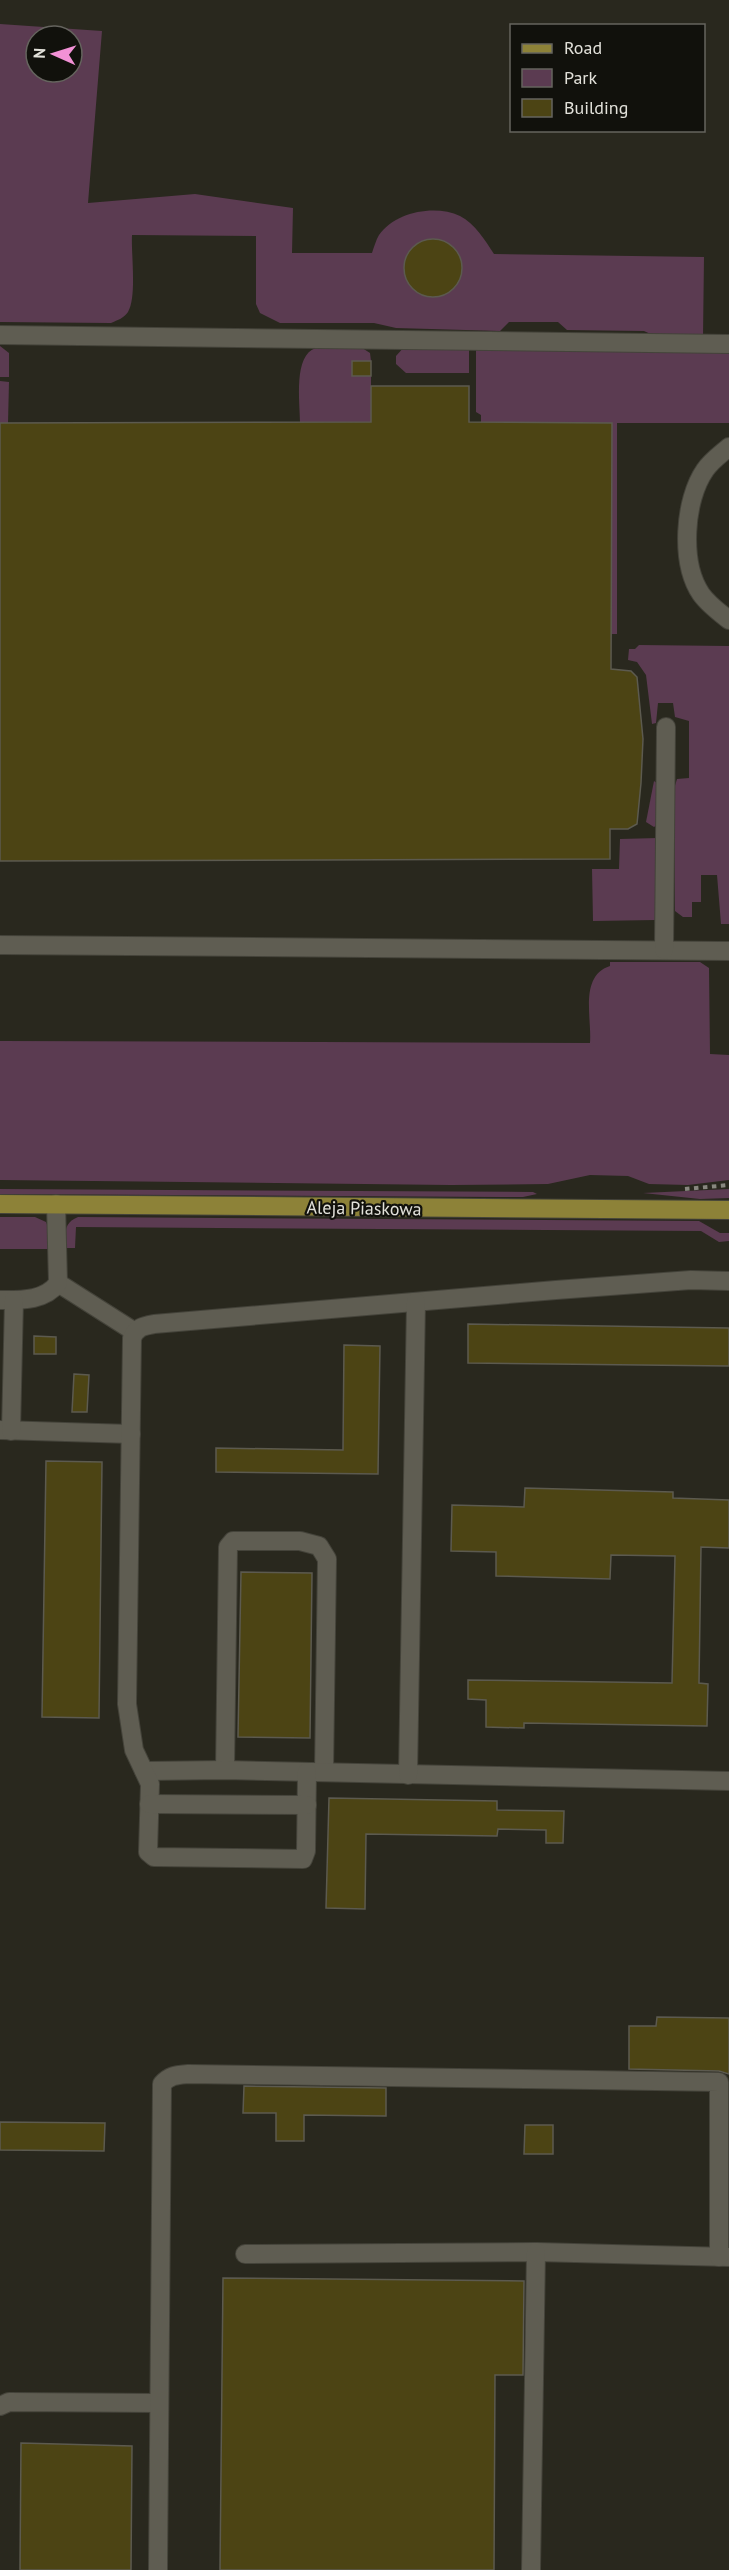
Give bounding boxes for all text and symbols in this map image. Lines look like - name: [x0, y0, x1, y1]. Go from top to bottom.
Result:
- north arrow: [24, 24, 84, 84]
- legend: [510, 24, 705, 132]
- text: Road: [564, 36, 602, 59]
- text: N: [29, 47, 49, 59]
- text: Park: [564, 66, 597, 89]
- text: Building: [564, 96, 628, 119]
- street label: Aleja Piaskowa: [306, 1195, 422, 1221]

